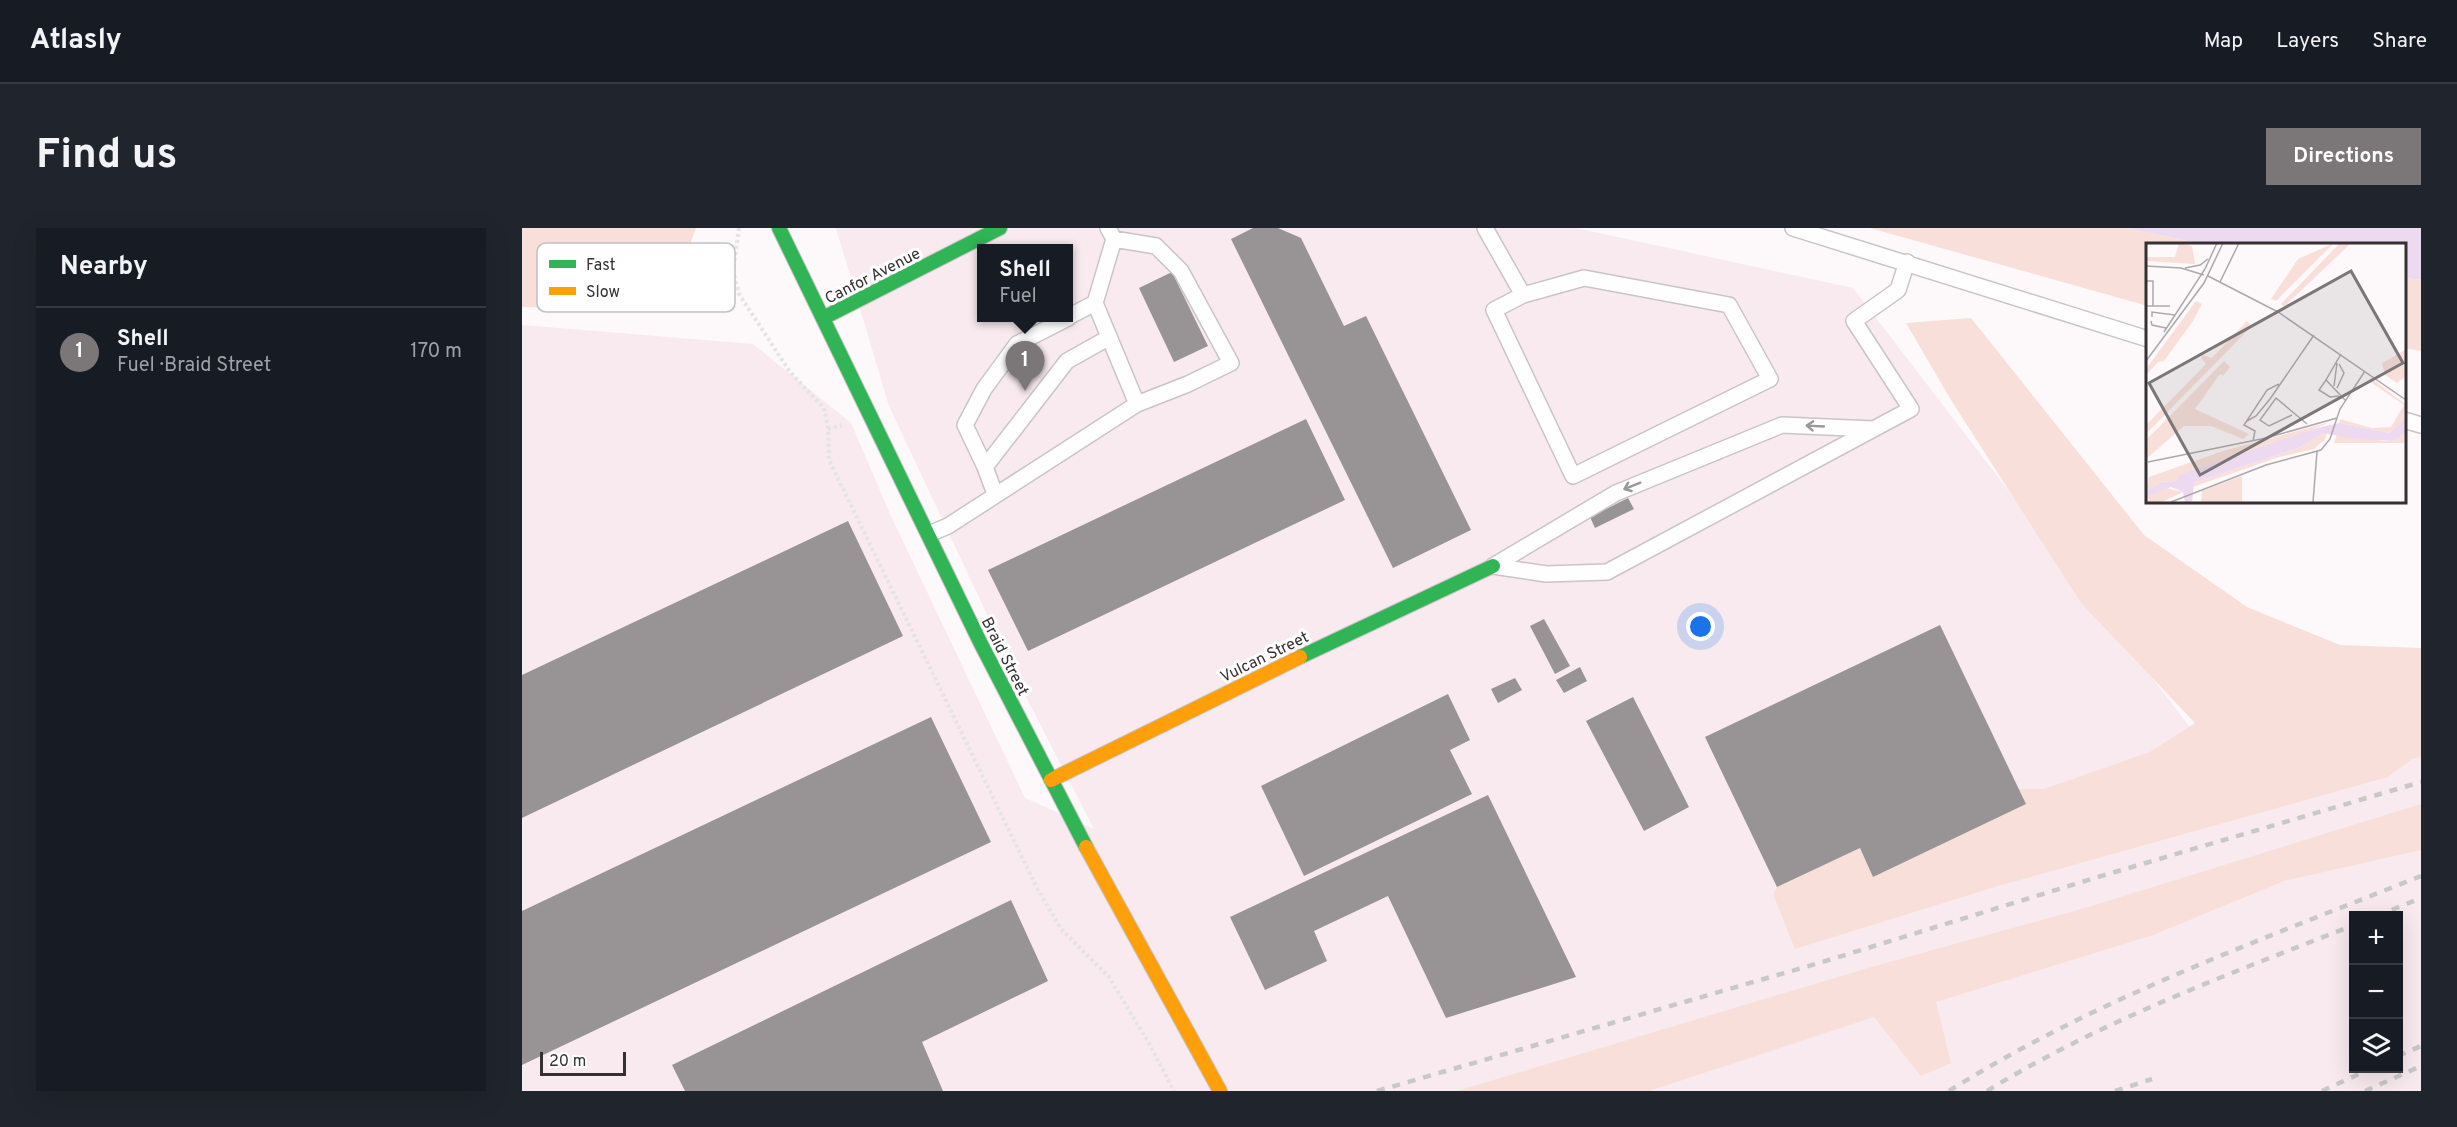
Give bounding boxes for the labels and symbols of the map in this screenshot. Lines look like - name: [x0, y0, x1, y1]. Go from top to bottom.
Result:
- legend: [537, 243, 735, 312]
- inset map: [2146, 243, 2406, 502]
- street label: Canfor Avenue: [822, 244, 924, 309]
- text: Fast: [586, 256, 616, 276]
- text: Slow: [586, 283, 620, 303]
- pin: 1: [1006, 342, 1044, 391]
- one-way arrow: [1805, 421, 1825, 432]
- one-way arrow: [1623, 481, 1642, 492]
- your location: [1686, 612, 1715, 641]
- street label: Braid Street: [976, 614, 1033, 700]
- street label: Vulcan Street: [1217, 628, 1312, 688]
- scale bar: [540, 1049, 626, 1076]

